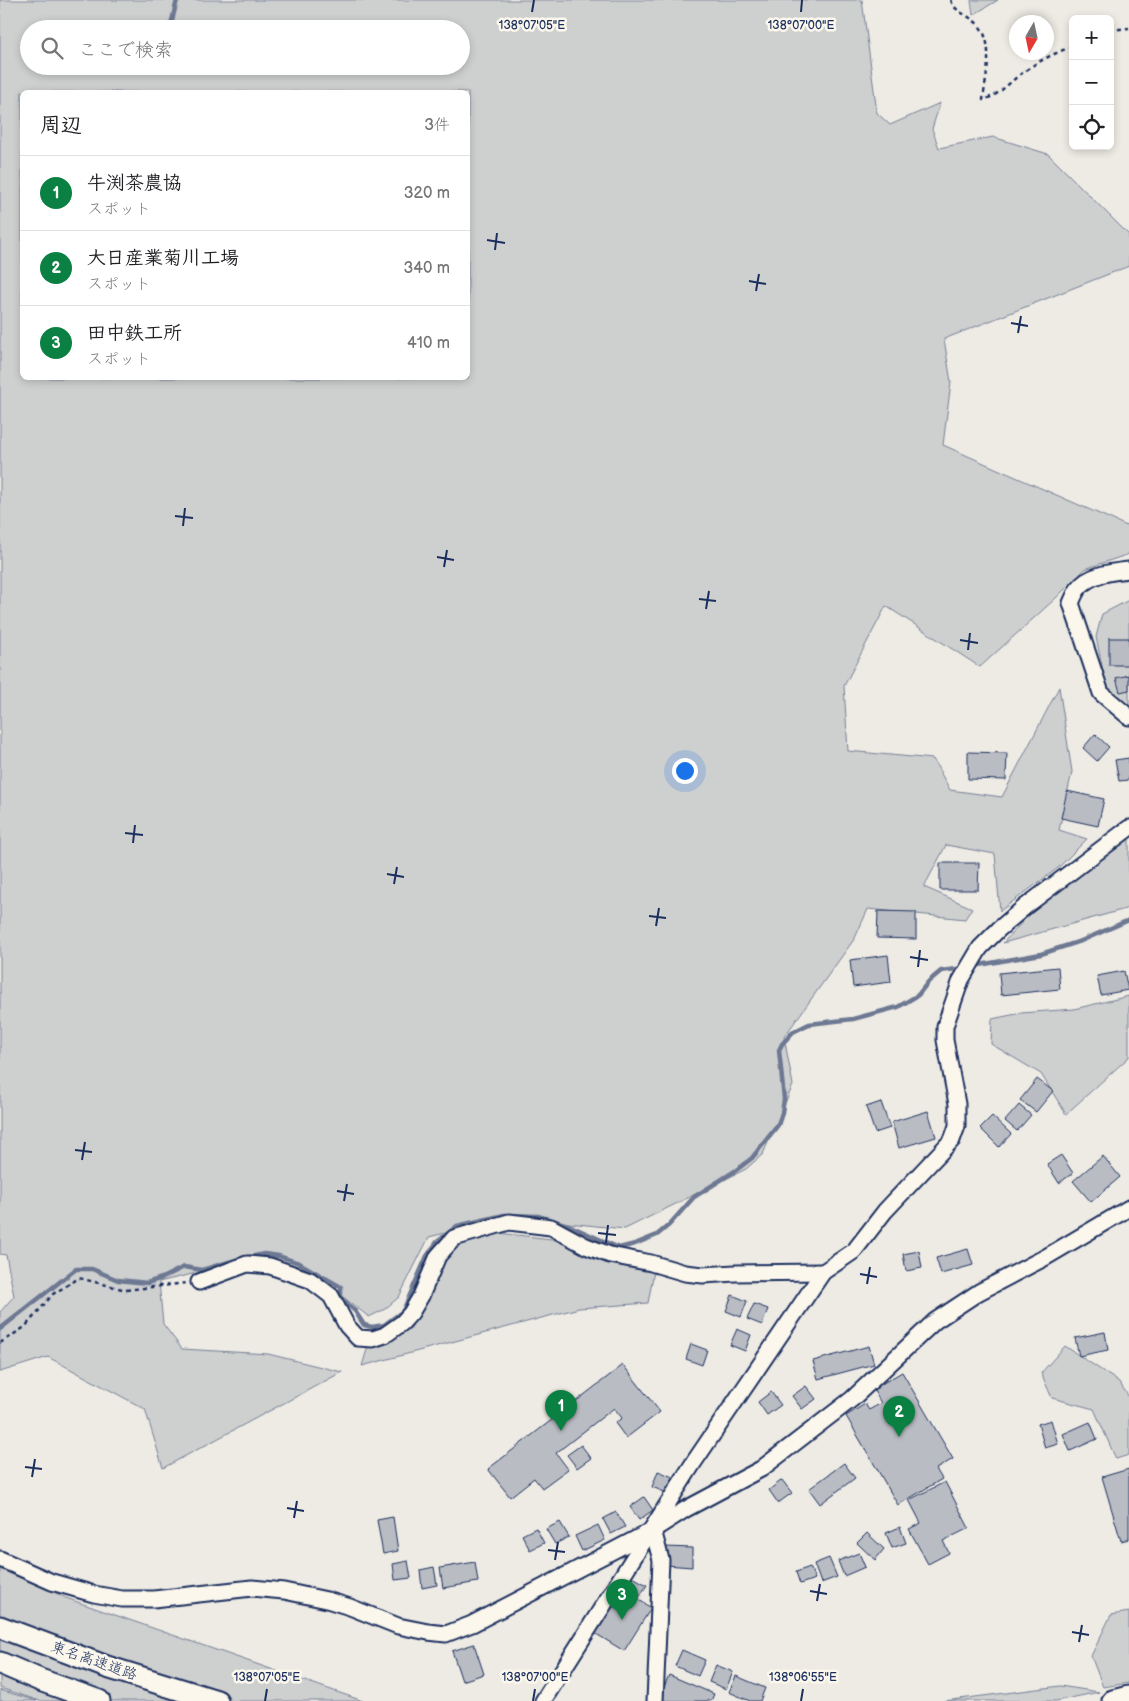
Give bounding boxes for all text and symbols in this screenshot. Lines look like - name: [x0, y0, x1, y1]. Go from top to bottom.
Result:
- north arrow: [1009, 15, 1054, 60]
- map controls: [1069, 15, 1114, 150]
- button: +: [1069, 15, 1114, 60]
- text: 138°07'05"E: [499, 18, 565, 33]
- text: 138°07'00"E: [768, 18, 834, 33]
- search box: [20, 20, 470, 75]
- icon: search: [38, 34, 66, 62]
- text: ここで検索: [78, 39, 173, 62]
- button: −: [1069, 60, 1114, 105]
- button: locate: [1069, 105, 1114, 150]
- text: 周辺: [40, 113, 82, 138]
- text: 3件: [424, 116, 450, 135]
- text: 牛渕茶農協: [87, 172, 182, 195]
- text: 1: [53, 184, 59, 203]
- text: 320 m: [404, 184, 450, 203]
- text: スポット: [87, 200, 151, 219]
- text: 大日産業菊川工場: [87, 247, 239, 270]
- text: 2: [51, 259, 61, 278]
- text: 340 m: [403, 259, 450, 278]
- text: スポット: [87, 275, 151, 294]
- text: 田中鉄工所: [87, 322, 182, 345]
- text: 3: [51, 334, 61, 353]
- text: 410 m: [407, 334, 450, 353]
- text: スポット: [87, 350, 151, 369]
- your location: [672, 758, 698, 784]
- pin: 1: [545, 1390, 577, 1431]
- pin: 2: [883, 1396, 915, 1437]
- pin: 3: [606, 1579, 638, 1620]
- street label: 東名高速道路: [48, 1637, 140, 1685]
- text: 138°07'05"E: [234, 1670, 300, 1685]
- text: 138°07'00"E: [502, 1670, 568, 1685]
- text: 138°06'55"E: [769, 1670, 837, 1685]

